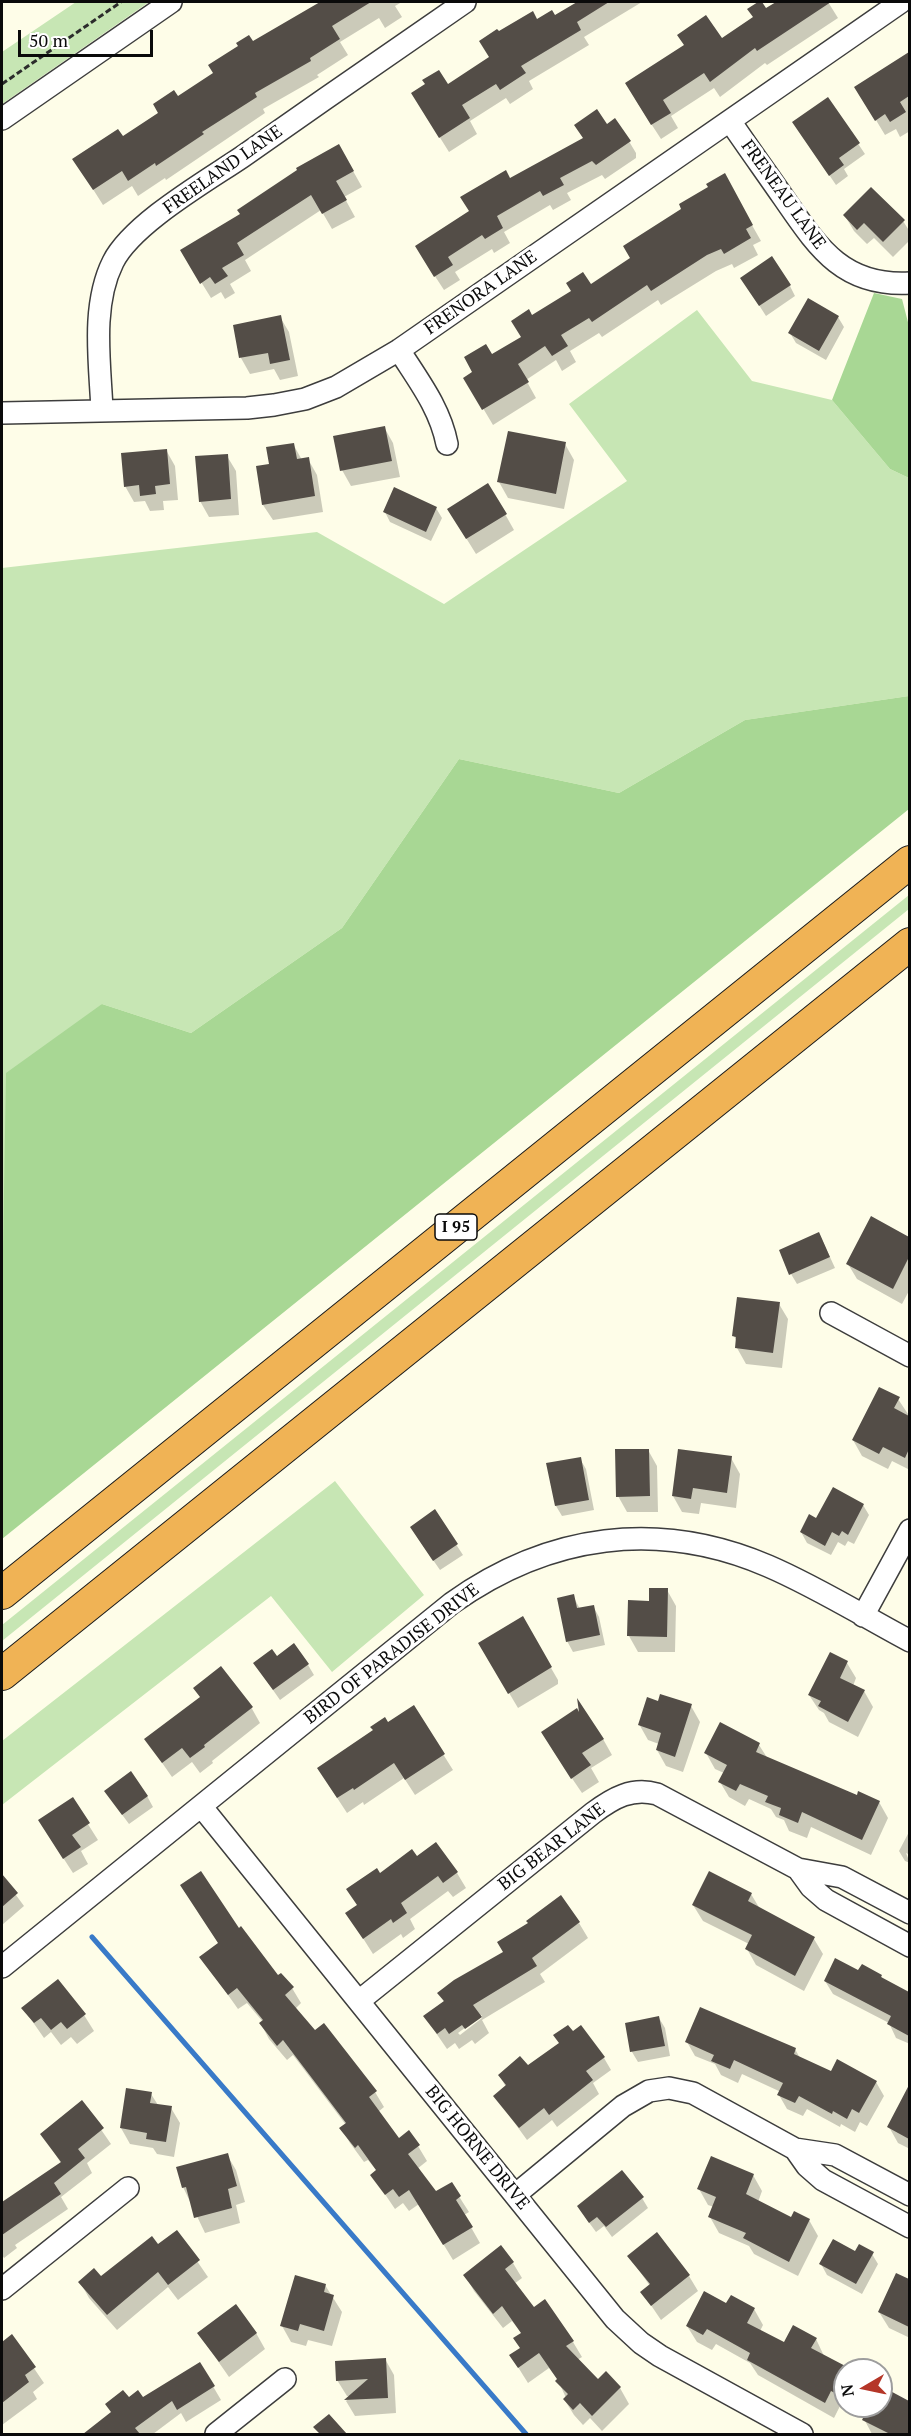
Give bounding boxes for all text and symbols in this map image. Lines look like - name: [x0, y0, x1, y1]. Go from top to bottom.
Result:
- scale bar: [21, 18, 156, 56]
- text: 50 m: [29, 28, 68, 52]
- street label: FREELAND LANE: [159, 121, 287, 219]
- street label: FRENEAU LANE: [736, 136, 830, 254]
- street label: FRENORA LANE: [421, 246, 541, 340]
- road number: I 95: [435, 1214, 477, 1240]
- street label: BIRD OF PARADISE DRIVE: [300, 1579, 484, 1729]
- street label: BIG BEAR LANE: [494, 1799, 610, 1895]
- street label: BIG HORNE DRIVE: [420, 2082, 534, 2214]
- north arrow: [833, 2358, 893, 2418]
- text: N: [835, 2383, 859, 2398]

